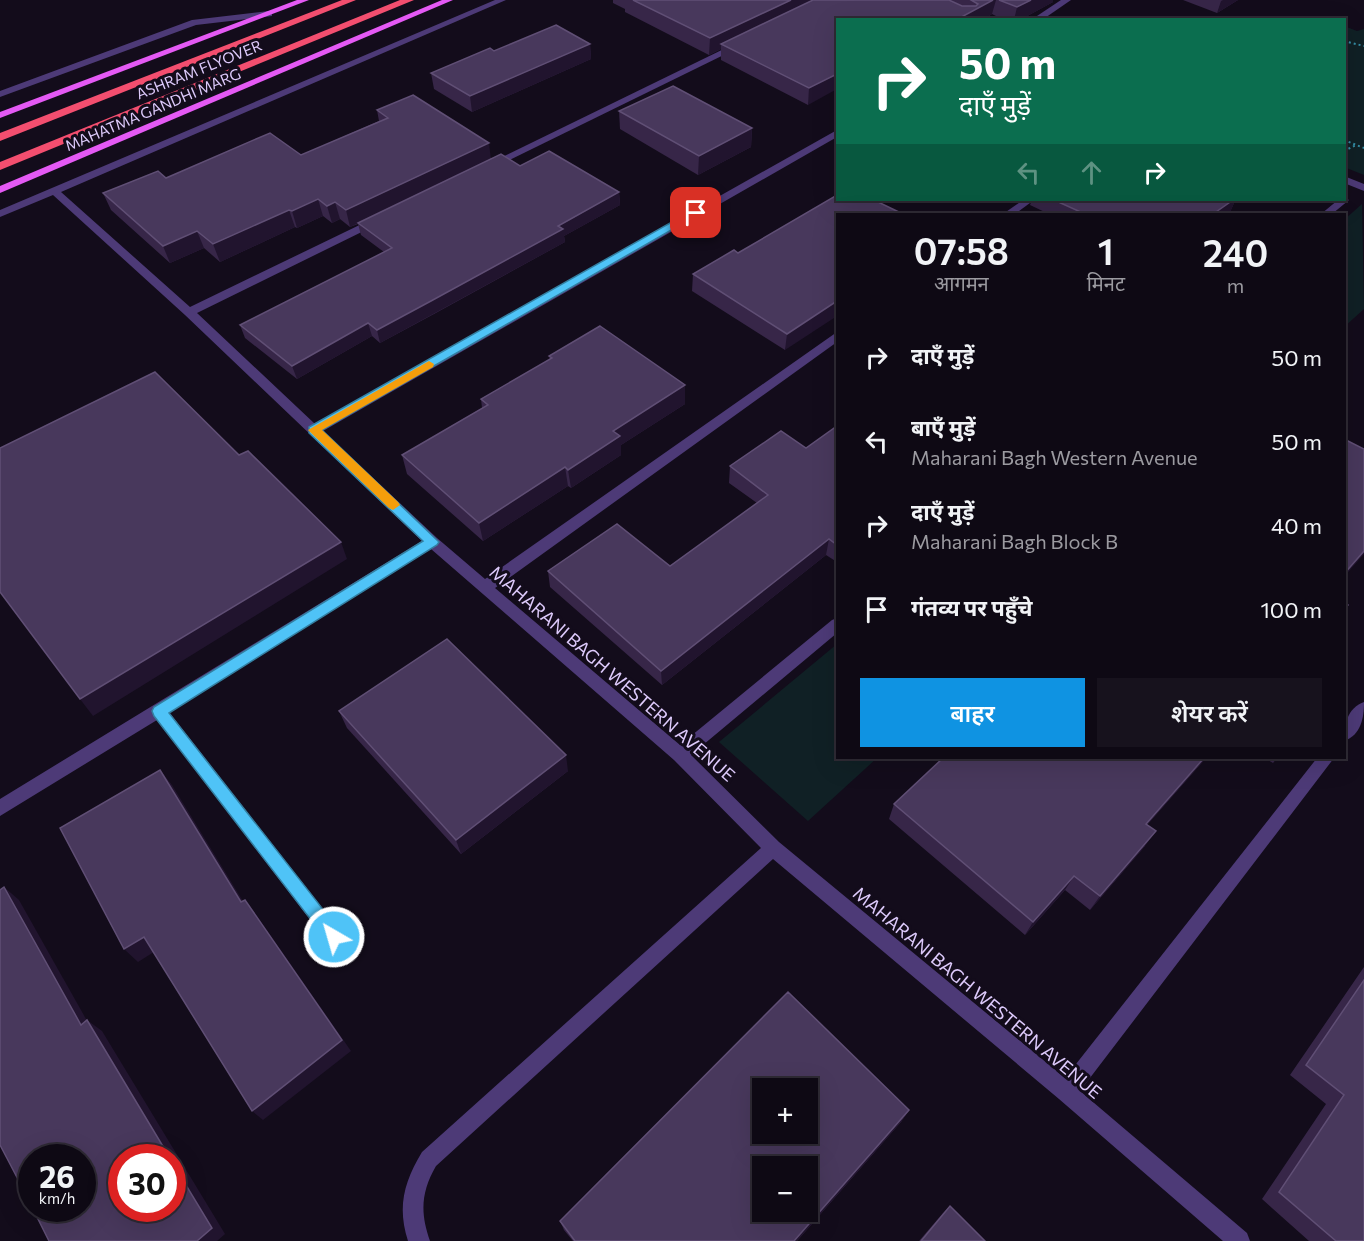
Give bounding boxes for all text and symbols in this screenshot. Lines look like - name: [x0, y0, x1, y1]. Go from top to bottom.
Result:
- street label: ASHRAM FLYOVER: [133, 36, 264, 103]
- text: 50 m: [959, 36, 1056, 88]
- icon: right: [860, 42, 938, 120]
- street label: MAHATMA GANDHI MARG: [62, 64, 243, 154]
- text: दाएँ मुड़ें: [959, 88, 1031, 121]
- icon: left: [1012, 156, 1045, 189]
- icon: ahead: [1075, 156, 1108, 189]
- icon: right: [1138, 156, 1171, 189]
- pin: [670, 187, 721, 238]
- icon: arrive: [679, 196, 712, 229]
- text: 07:58: [914, 228, 1009, 272]
- text: 1: [1098, 228, 1114, 272]
- text: 240: [1203, 230, 1268, 274]
- text: आगमन: [934, 271, 989, 295]
- text: मिनट: [1087, 271, 1125, 295]
- text: m: [1227, 273, 1244, 297]
- icon: right: [860, 341, 893, 374]
- text: दाएँ मुड़ें: [911, 342, 974, 369]
- text: 50 m: [1272, 344, 1322, 371]
- text: बाएँ मुड़ें: [911, 414, 976, 441]
- icon: left: [860, 425, 893, 458]
- text: 50 m: [1272, 428, 1322, 455]
- text: Maharani Bagh Western Avenue: [911, 445, 1198, 469]
- text: दाएँ मुड़ें: [911, 498, 974, 525]
- icon: right: [860, 509, 893, 542]
- text: 40 m: [1271, 512, 1322, 539]
- text: Maharani Bagh Block B: [911, 529, 1118, 553]
- street label: MAHARANI BAGH WESTERN AVENUE: [485, 561, 740, 786]
- icon: arrive: [860, 593, 893, 626]
- text: गंतव्य पर पहुँचे: [911, 594, 1033, 621]
- text: 100 m: [1260, 596, 1322, 623]
- button: बाहर: [860, 678, 1085, 747]
- button: शेयर करें: [1097, 678, 1322, 747]
- street label: MAHARANI BAGH WESTERN AVENUE: [849, 882, 1106, 1103]
- position arrow: [302, 905, 366, 969]
- map controls: [752, 1078, 818, 1222]
- button: +: [752, 1078, 818, 1144]
- speed limit sign: 30: [108, 1144, 186, 1222]
- button: −: [752, 1156, 818, 1222]
- text: 26: [39, 1157, 75, 1194]
- text: km/h: [39, 1189, 75, 1207]

